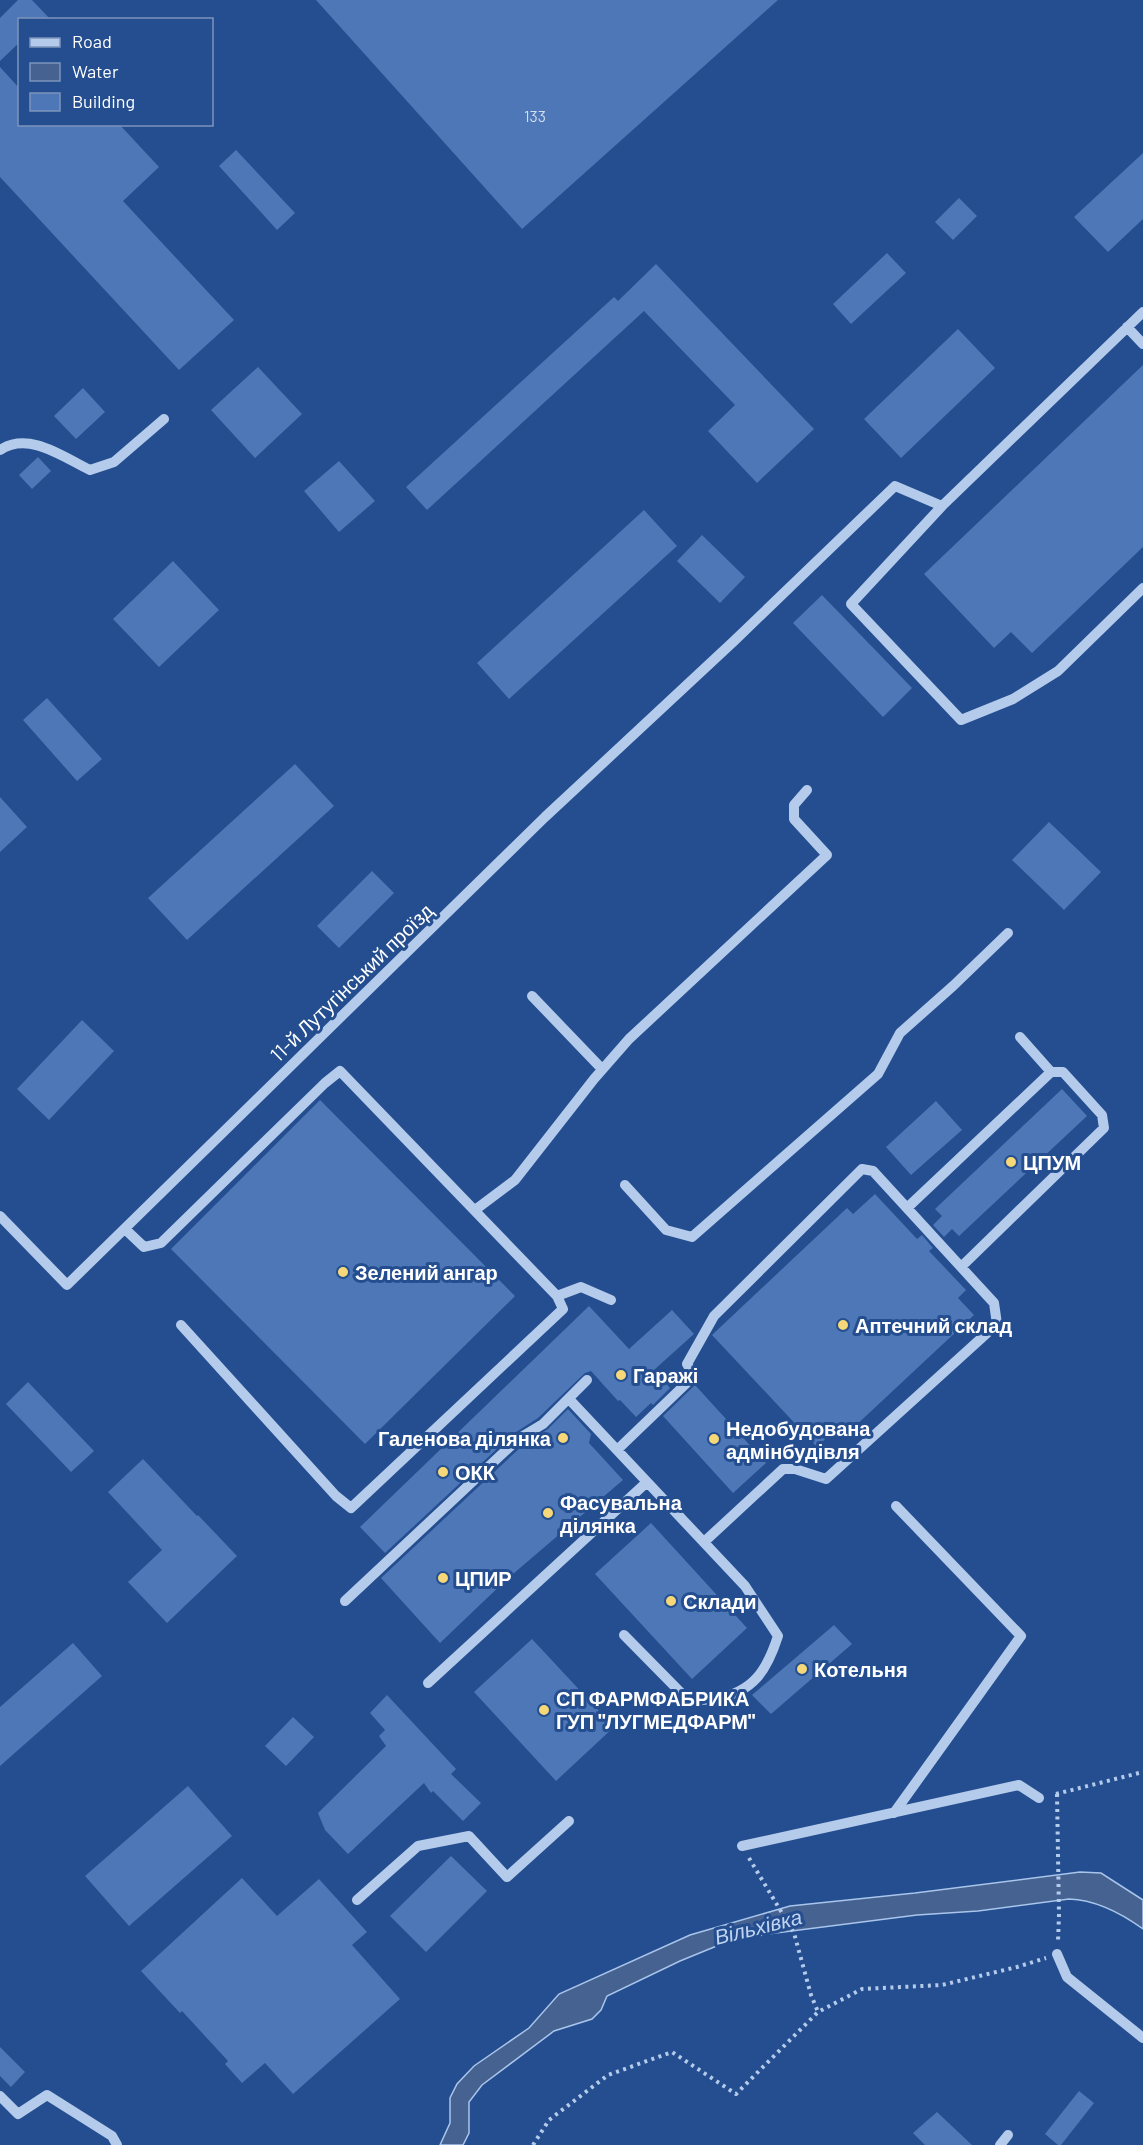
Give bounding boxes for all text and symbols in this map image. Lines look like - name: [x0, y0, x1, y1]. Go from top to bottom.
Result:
- legend: [18, 18, 213, 126]
- text: Road: [72, 30, 112, 52]
- text: Water: [72, 60, 119, 82]
- text: Building: [72, 90, 135, 112]
- house number: 133: [524, 106, 546, 125]
- street label: 11-й Лутугінський проїзд: [265, 898, 438, 1066]
- place label: ЦПУМ: [1023, 1150, 1081, 1174]
- marker: ЦПУМ: [1004, 1155, 1018, 1169]
- place label: Зелений ангар: [355, 1260, 498, 1284]
- marker: Зелений ангар: [336, 1265, 350, 1279]
- place label: Аптечний склад: [855, 1313, 1012, 1337]
- marker: Аптечний склад: [836, 1318, 850, 1332]
- place label: Гаражі: [633, 1363, 698, 1387]
- marker: Гаражі: [614, 1368, 628, 1382]
- place label: Недобудована адмінбудівля: [726, 1416, 871, 1463]
- place label: Галенова ділянка: [378, 1426, 552, 1450]
- marker: Галенова ділянка: [556, 1431, 570, 1445]
- marker: Недобудована адмінбудівля: [707, 1432, 721, 1446]
- place label: ОКК: [455, 1460, 496, 1484]
- marker: ОКК: [436, 1465, 450, 1479]
- place label: Фасувальна ділянка: [560, 1490, 683, 1537]
- marker: Фасувальна ділянка: [541, 1506, 555, 1520]
- place label: ЦПИР: [455, 1566, 512, 1590]
- marker: ЦПИР: [436, 1571, 450, 1585]
- place label: Склади: [683, 1589, 757, 1613]
- marker: Склади: [664, 1594, 678, 1608]
- place label: Котельня: [814, 1657, 908, 1681]
- marker: Котельня: [795, 1662, 809, 1676]
- place label: СП ФАРМФАБРИКА ГУП "ЛУГМЕДФАРМ": [556, 1686, 755, 1733]
- marker: СП ФАРМФАБРИКА ГУП "ЛУГМЕДФАРМ": [537, 1703, 551, 1717]
- water label: Вільхівка: [712, 1903, 804, 1949]

